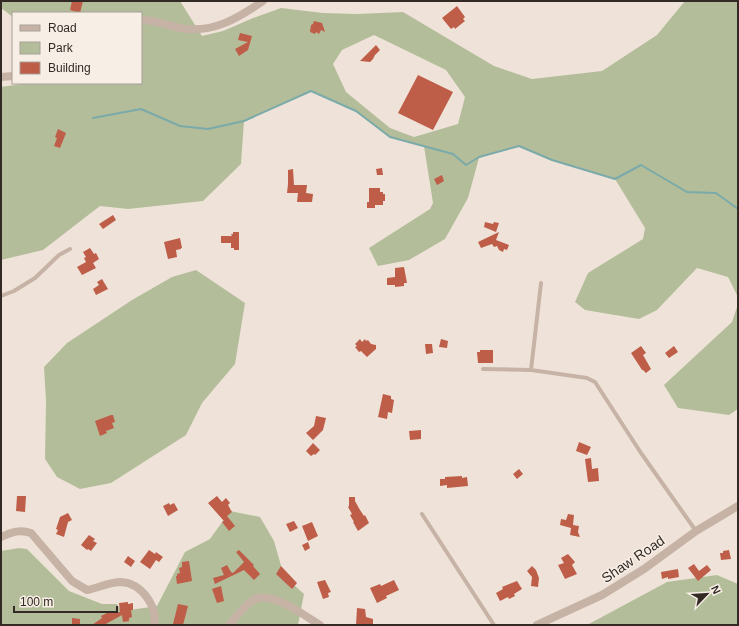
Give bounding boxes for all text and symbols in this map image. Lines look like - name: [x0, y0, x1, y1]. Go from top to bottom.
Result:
- legend: [12, 12, 142, 84]
- text: Road: [48, 21, 77, 35]
- text: Park: [48, 41, 74, 55]
- text: Building: [48, 61, 91, 75]
- street label: Shaw Road: [599, 532, 667, 586]
- north arrow: [687, 574, 727, 614]
- text: N: [709, 584, 723, 596]
- scale bar: [14, 588, 117, 614]
- text: 100 m: [20, 595, 53, 609]

